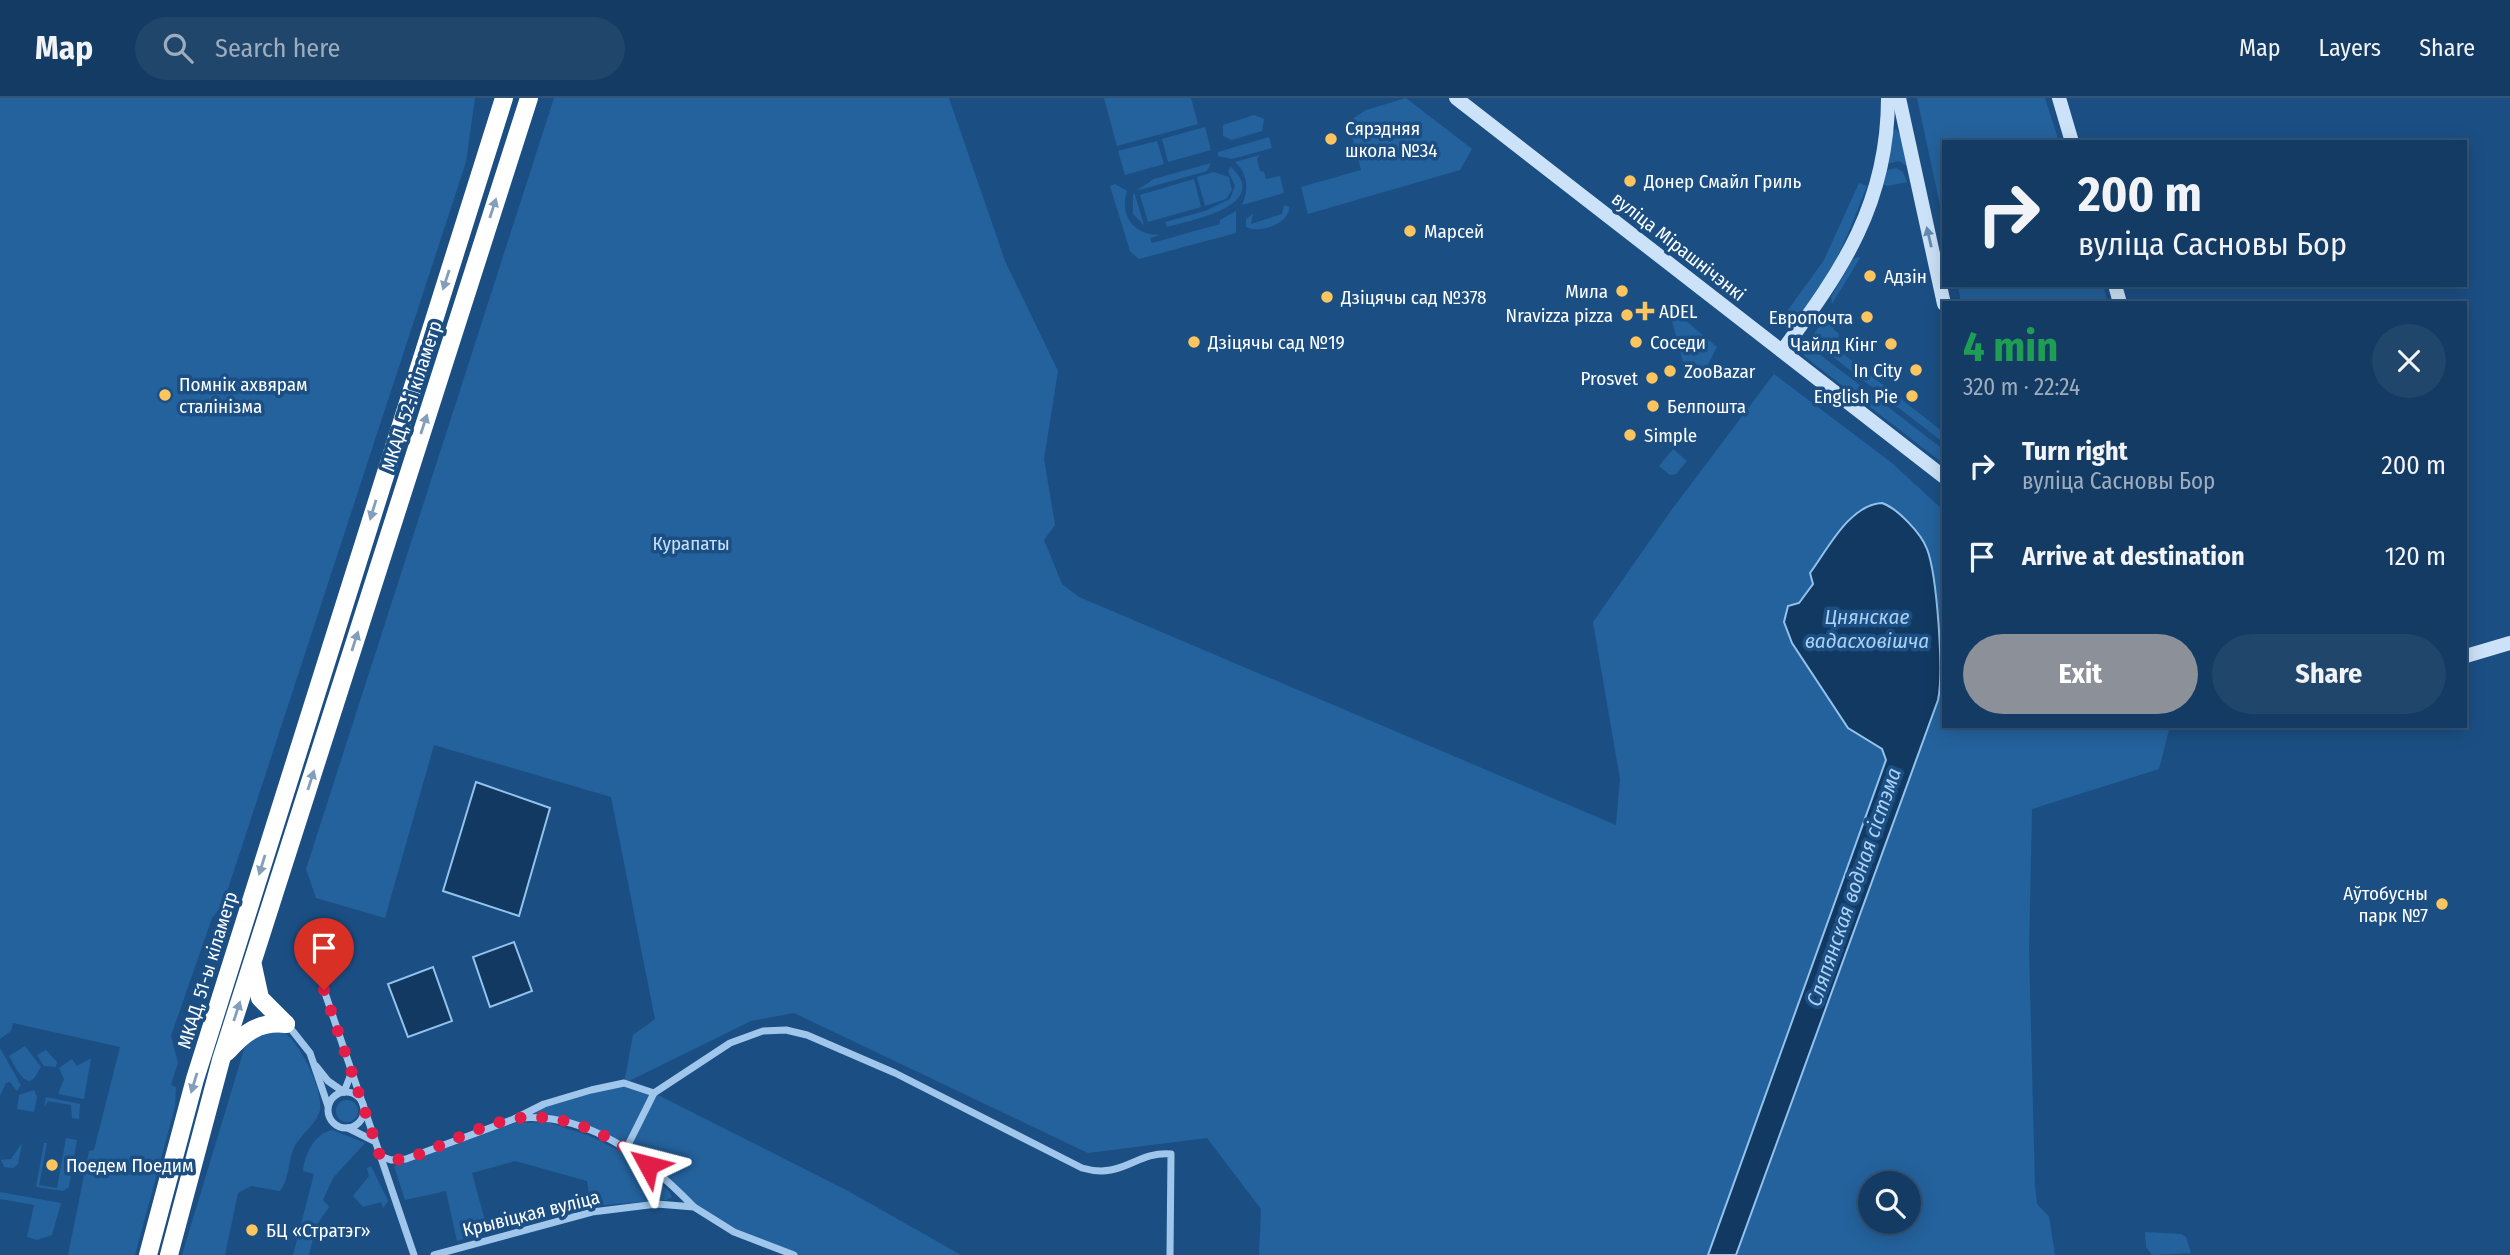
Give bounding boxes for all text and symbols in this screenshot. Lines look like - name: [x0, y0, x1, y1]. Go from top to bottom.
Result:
- search box: [135, 17, 625, 80]
- text: Map: [35, 28, 93, 68]
- icon: search: [159, 29, 197, 67]
- text: Search here: [215, 33, 340, 64]
- text: Map: [2239, 34, 2281, 62]
- text: Layers: [2319, 34, 2381, 62]
- text: Share: [2419, 34, 2475, 62]
- place label: Сярэдняя школа №34: [1345, 117, 1437, 162]
- marker: Сярэдняя школа №34: [1323, 131, 1339, 147]
- text: 200 m: [2078, 165, 2202, 224]
- icon: right: [1963, 168, 2054, 259]
- place label: Донер Смайл Гриль: [1643, 170, 1801, 193]
- marker: Донер Смайл Гриль: [1622, 173, 1638, 189]
- street label: вуліца Мірашнічэнкі: [1607, 187, 1750, 306]
- one-way arrow: [489, 197, 499, 218]
- place label: Марсей: [1424, 220, 1484, 243]
- marker: Марсей: [1402, 223, 1418, 239]
- text: вуліца Сасновы Бор: [2078, 225, 2347, 263]
- one-way arrow: [1924, 226, 1935, 248]
- place label: Адзін: [1884, 265, 1927, 288]
- marker: Адзін: [1862, 268, 1878, 284]
- one-way arrow: [440, 269, 451, 290]
- place label: Мила: [1565, 280, 1608, 303]
- marker: Мила: [1614, 283, 1630, 299]
- place label: Дзіцячы сад №378: [1340, 286, 1486, 309]
- marker: Дзіцячы сад №378: [1319, 289, 1335, 305]
- place label: ADEL: [1659, 300, 1698, 323]
- marker: ADEL: [1637, 303, 1653, 319]
- place label: Nravizza pizza: [1506, 304, 1613, 327]
- place label: Европочта: [1769, 306, 1853, 329]
- marker: Nravizza pizza: [1619, 307, 1635, 323]
- marker: Европочта: [1859, 309, 1875, 325]
- street label: МКАД, 52-і кіламетр: [376, 318, 447, 474]
- text: 4 min: [1963, 322, 2058, 372]
- button: close: [2372, 324, 2446, 398]
- place label: Дзіцячы сад №19: [1207, 331, 1345, 354]
- place label: Соседи: [1650, 331, 1706, 354]
- place label: Чайлд Кінг: [1791, 333, 1878, 356]
- marker: Дзіцячы сад №19: [1186, 334, 1202, 350]
- marker: Соседи: [1628, 334, 1644, 350]
- marker: Чайлд Кінг: [1883, 336, 1899, 352]
- place label: In City: [1853, 359, 1903, 382]
- place label: ZooBazar: [1684, 360, 1756, 383]
- marker: In City: [1908, 362, 1924, 378]
- marker: ZooBazar: [1662, 363, 1678, 379]
- place label: Prosvet: [1581, 367, 1639, 390]
- marker: Prosvet: [1644, 370, 1660, 386]
- place label: Помнік ахвярам сталінізма: [179, 373, 308, 418]
- text: 320 m · 22:24: [1963, 373, 2080, 401]
- place label: English Pie: [1814, 385, 1898, 408]
- marker: Помнік ахвярам сталінізма: [157, 387, 173, 403]
- marker: English Pie: [1904, 388, 1920, 404]
- place label: Белпошта: [1667, 395, 1746, 418]
- marker: Белпошта: [1645, 398, 1661, 414]
- one-way arrow: [419, 414, 430, 435]
- place label: Simple: [1644, 424, 1697, 447]
- marker: Simple: [1622, 427, 1638, 443]
- text: Turn right: [2022, 436, 2128, 467]
- icon: right: [1963, 447, 2001, 485]
- text: 200 m: [2381, 450, 2446, 481]
- text: вуліца Сасновы Бор: [2022, 467, 2215, 495]
- one-way arrow: [367, 500, 377, 521]
- park label: Курапаты: [652, 532, 730, 555]
- icon: arrive: [1963, 538, 2001, 576]
- text: Arrive at destination: [2022, 541, 2245, 572]
- text: 120 m: [2385, 541, 2446, 572]
- water label: Цнянскае вадасховішча: [1805, 604, 1929, 654]
- one-way arrow: [350, 631, 361, 652]
- button: Exit: [1963, 634, 2198, 714]
- button: Share: [2212, 634, 2446, 714]
- water label: Сляпянская водная сістэма: [1801, 764, 1907, 1010]
- one-way arrow: [306, 770, 317, 791]
- one-way arrow: [256, 855, 266, 876]
- place label: Аўтобусны парк №7: [2343, 882, 2428, 927]
- street label: МКАД, 51-ы кіламетр: [173, 889, 242, 1052]
- marker: Аўтобусны парк №7: [2434, 896, 2450, 912]
- pin: [294, 918, 354, 990]
- icon: arrive: [305, 929, 343, 967]
- one-way arrow: [232, 1001, 243, 1022]
- one-way arrow: [189, 1072, 199, 1093]
- position arrow: [611, 1128, 685, 1202]
- place label: Поедем Поедим: [66, 1154, 194, 1177]
- marker: Поедем Поедим: [44, 1157, 60, 1173]
- map controls: [1858, 1171, 1921, 1234]
- button: search: [1858, 1171, 1921, 1234]
- street label: Крывіцкая вуліца: [460, 1185, 602, 1242]
- place label: БЦ «Стратэг»: [266, 1219, 371, 1242]
- marker: БЦ «Стратэг»: [244, 1222, 260, 1238]

